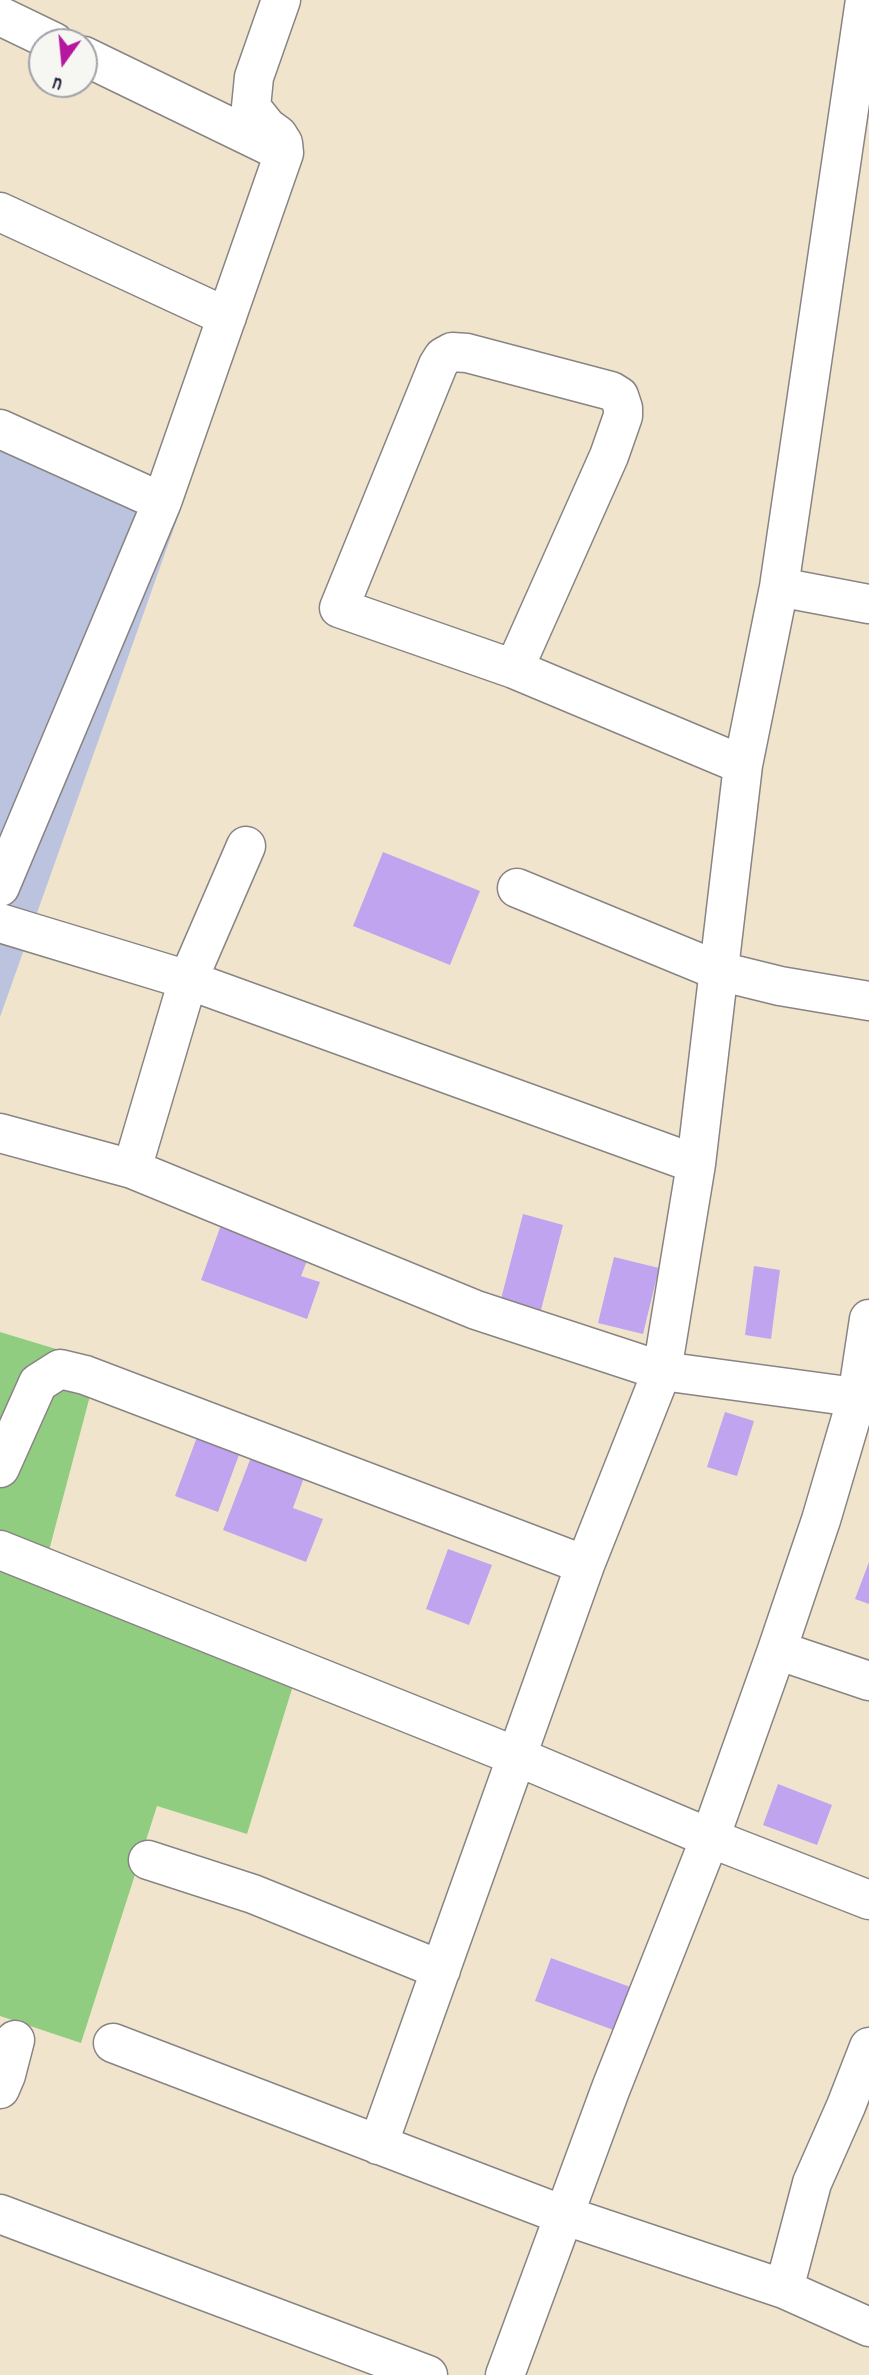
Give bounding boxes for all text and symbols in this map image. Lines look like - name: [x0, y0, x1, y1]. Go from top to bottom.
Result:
- north arrow: [28, 28, 98, 98]
- text: U: [50, 68, 66, 96]

